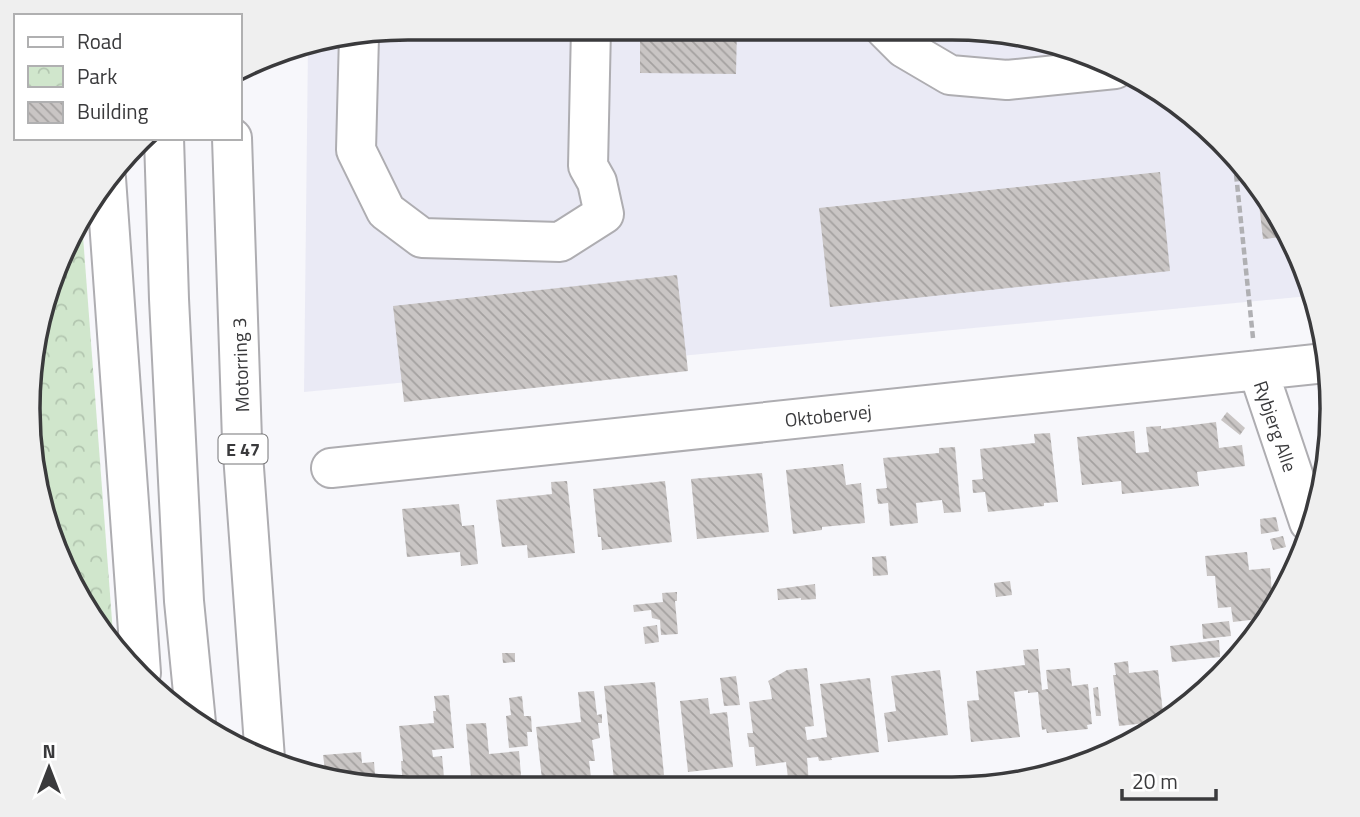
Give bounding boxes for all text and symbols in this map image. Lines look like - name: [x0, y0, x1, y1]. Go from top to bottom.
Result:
- legend: [14, 14, 242, 140]
- text: Road: [77, 25, 122, 57]
- text: Park: [77, 60, 117, 92]
- text: Building: [77, 95, 149, 127]
- street label: Motorring 3: [224, 317, 256, 413]
- street label: Rybjerg Alle: [1247, 377, 1305, 475]
- street label: Oktobervej: [783, 396, 873, 434]
- road number: E 47: [218, 434, 268, 463]
- north arrow: [14, 733, 84, 803]
- text: N: [42, 736, 56, 765]
- scale bar: [1122, 758, 1216, 802]
- text: 20 m: [1132, 765, 1178, 797]

